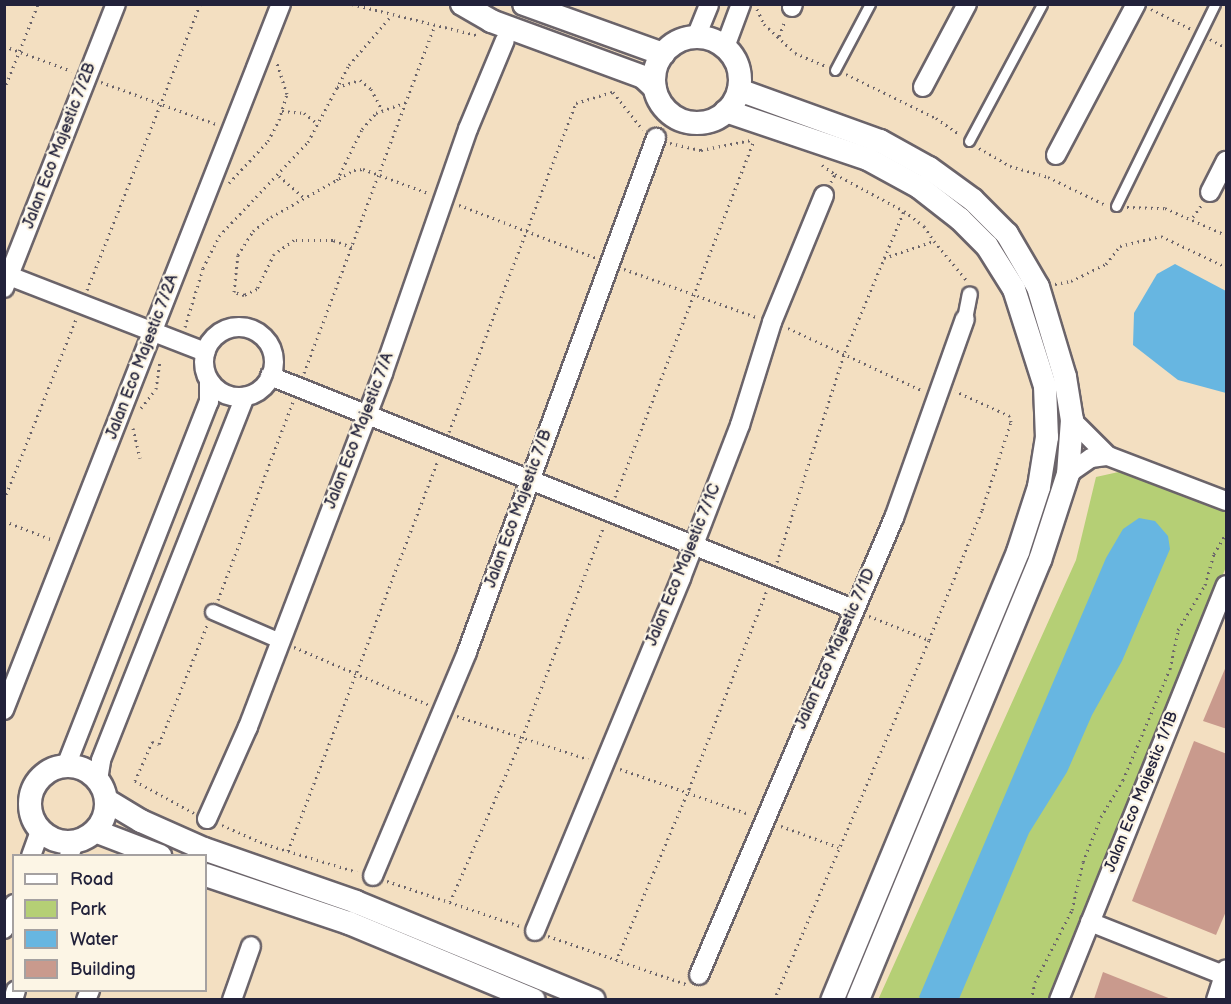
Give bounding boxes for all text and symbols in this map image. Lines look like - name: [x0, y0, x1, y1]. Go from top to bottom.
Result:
- street label: Jalan Eco Majestic 7/2B: [19, 60, 101, 232]
- street label: Jalan Eco Majestic 7/2A: [103, 272, 183, 442]
- street label: Jalan Eco Majestic 7/A: [321, 350, 399, 512]
- street label: Jalan Eco Majestic 7/B: [481, 427, 557, 591]
- street label: Jalan Eco Majestic 7/1C: [643, 481, 725, 649]
- street label: Jalan Eco Majestic 7/1D: [792, 566, 880, 732]
- street label: Jalan Eco Majestic 1/1B: [1101, 709, 1183, 875]
- legend: [12, 854, 207, 992]
- text: Road: [70, 869, 114, 890]
- text: Park: [70, 899, 106, 920]
- text: Water: [70, 929, 118, 950]
- text: Building: [70, 959, 136, 980]

